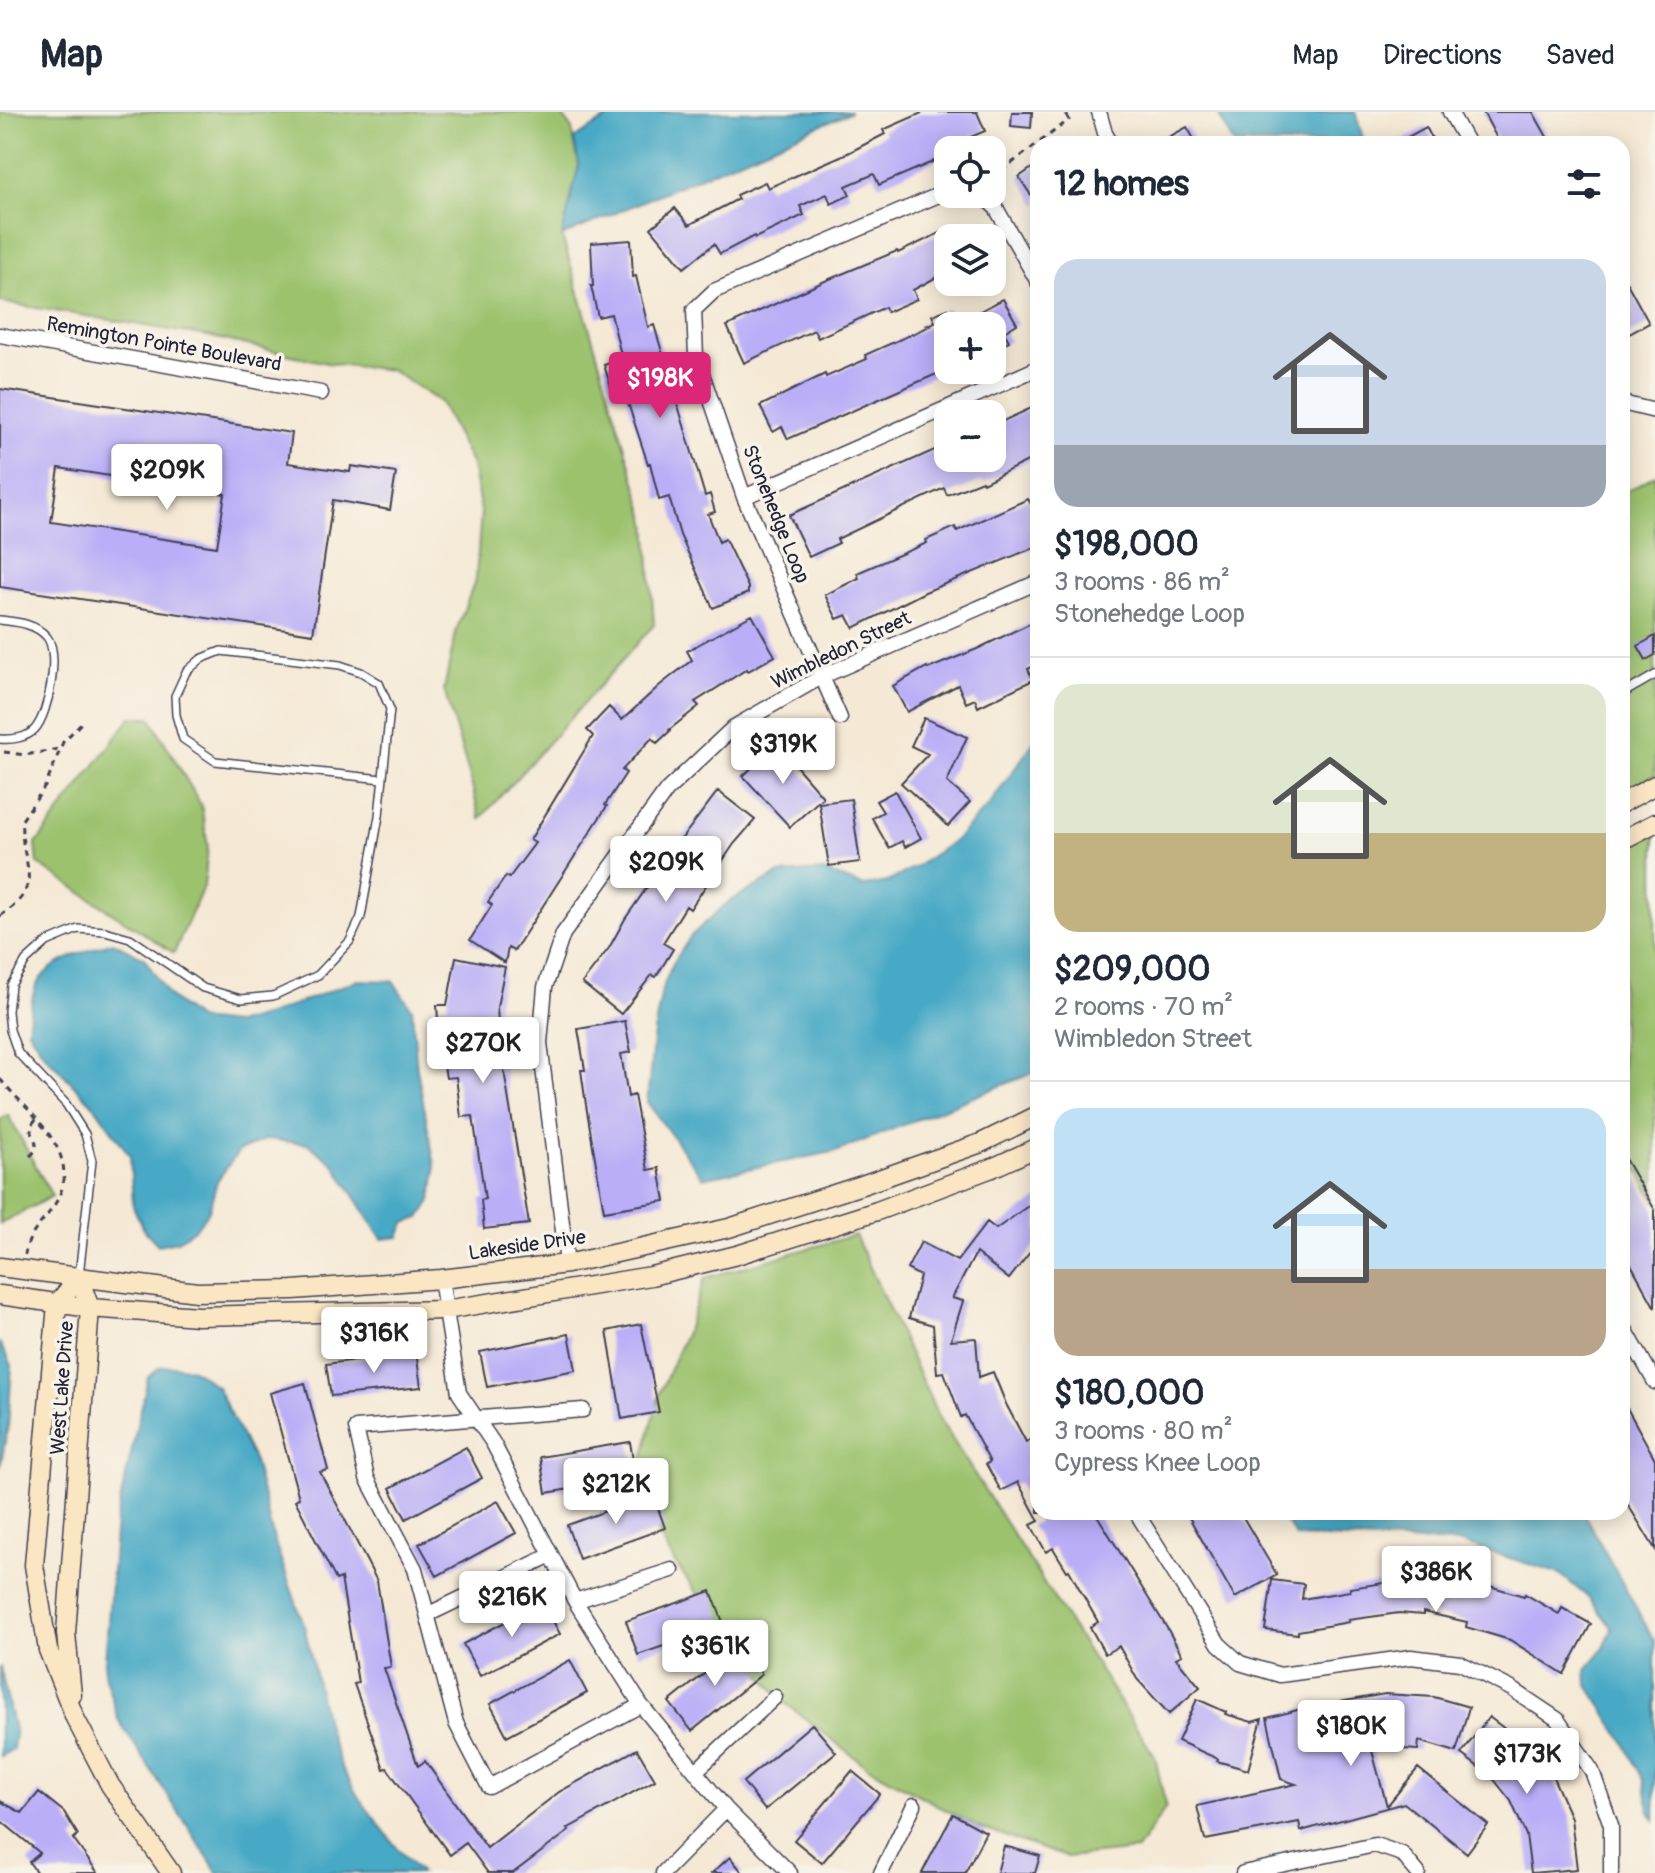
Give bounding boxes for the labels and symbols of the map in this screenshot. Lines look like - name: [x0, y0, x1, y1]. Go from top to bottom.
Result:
- street label: Remington Pointe Boulevard: [45, 311, 283, 377]
- pin: $198K: [604, 352, 716, 420]
- street label: Stonehedge Loop: [737, 441, 815, 587]
- pin: $209K: [111, 444, 223, 512]
- street label: Wimbledon Street: [767, 605, 916, 695]
- pin: $319K: [727, 718, 839, 786]
- pin: $209K: [610, 836, 722, 904]
- pin: $270K: [427, 1017, 539, 1085]
- street label: Lakeside Drive: [467, 1224, 587, 1266]
- pin: $316K: [318, 1307, 430, 1375]
- street label: West Lake Drive: [45, 1320, 79, 1456]
- pin: $212K: [560, 1458, 672, 1526]
- pin: $386K: [1380, 1546, 1492, 1614]
- pin: $216K: [456, 1571, 568, 1639]
- pin: $361K: [659, 1620, 771, 1688]
- pin: $180K: [1295, 1700, 1407, 1768]
- pin: $173K: [1471, 1728, 1583, 1796]

